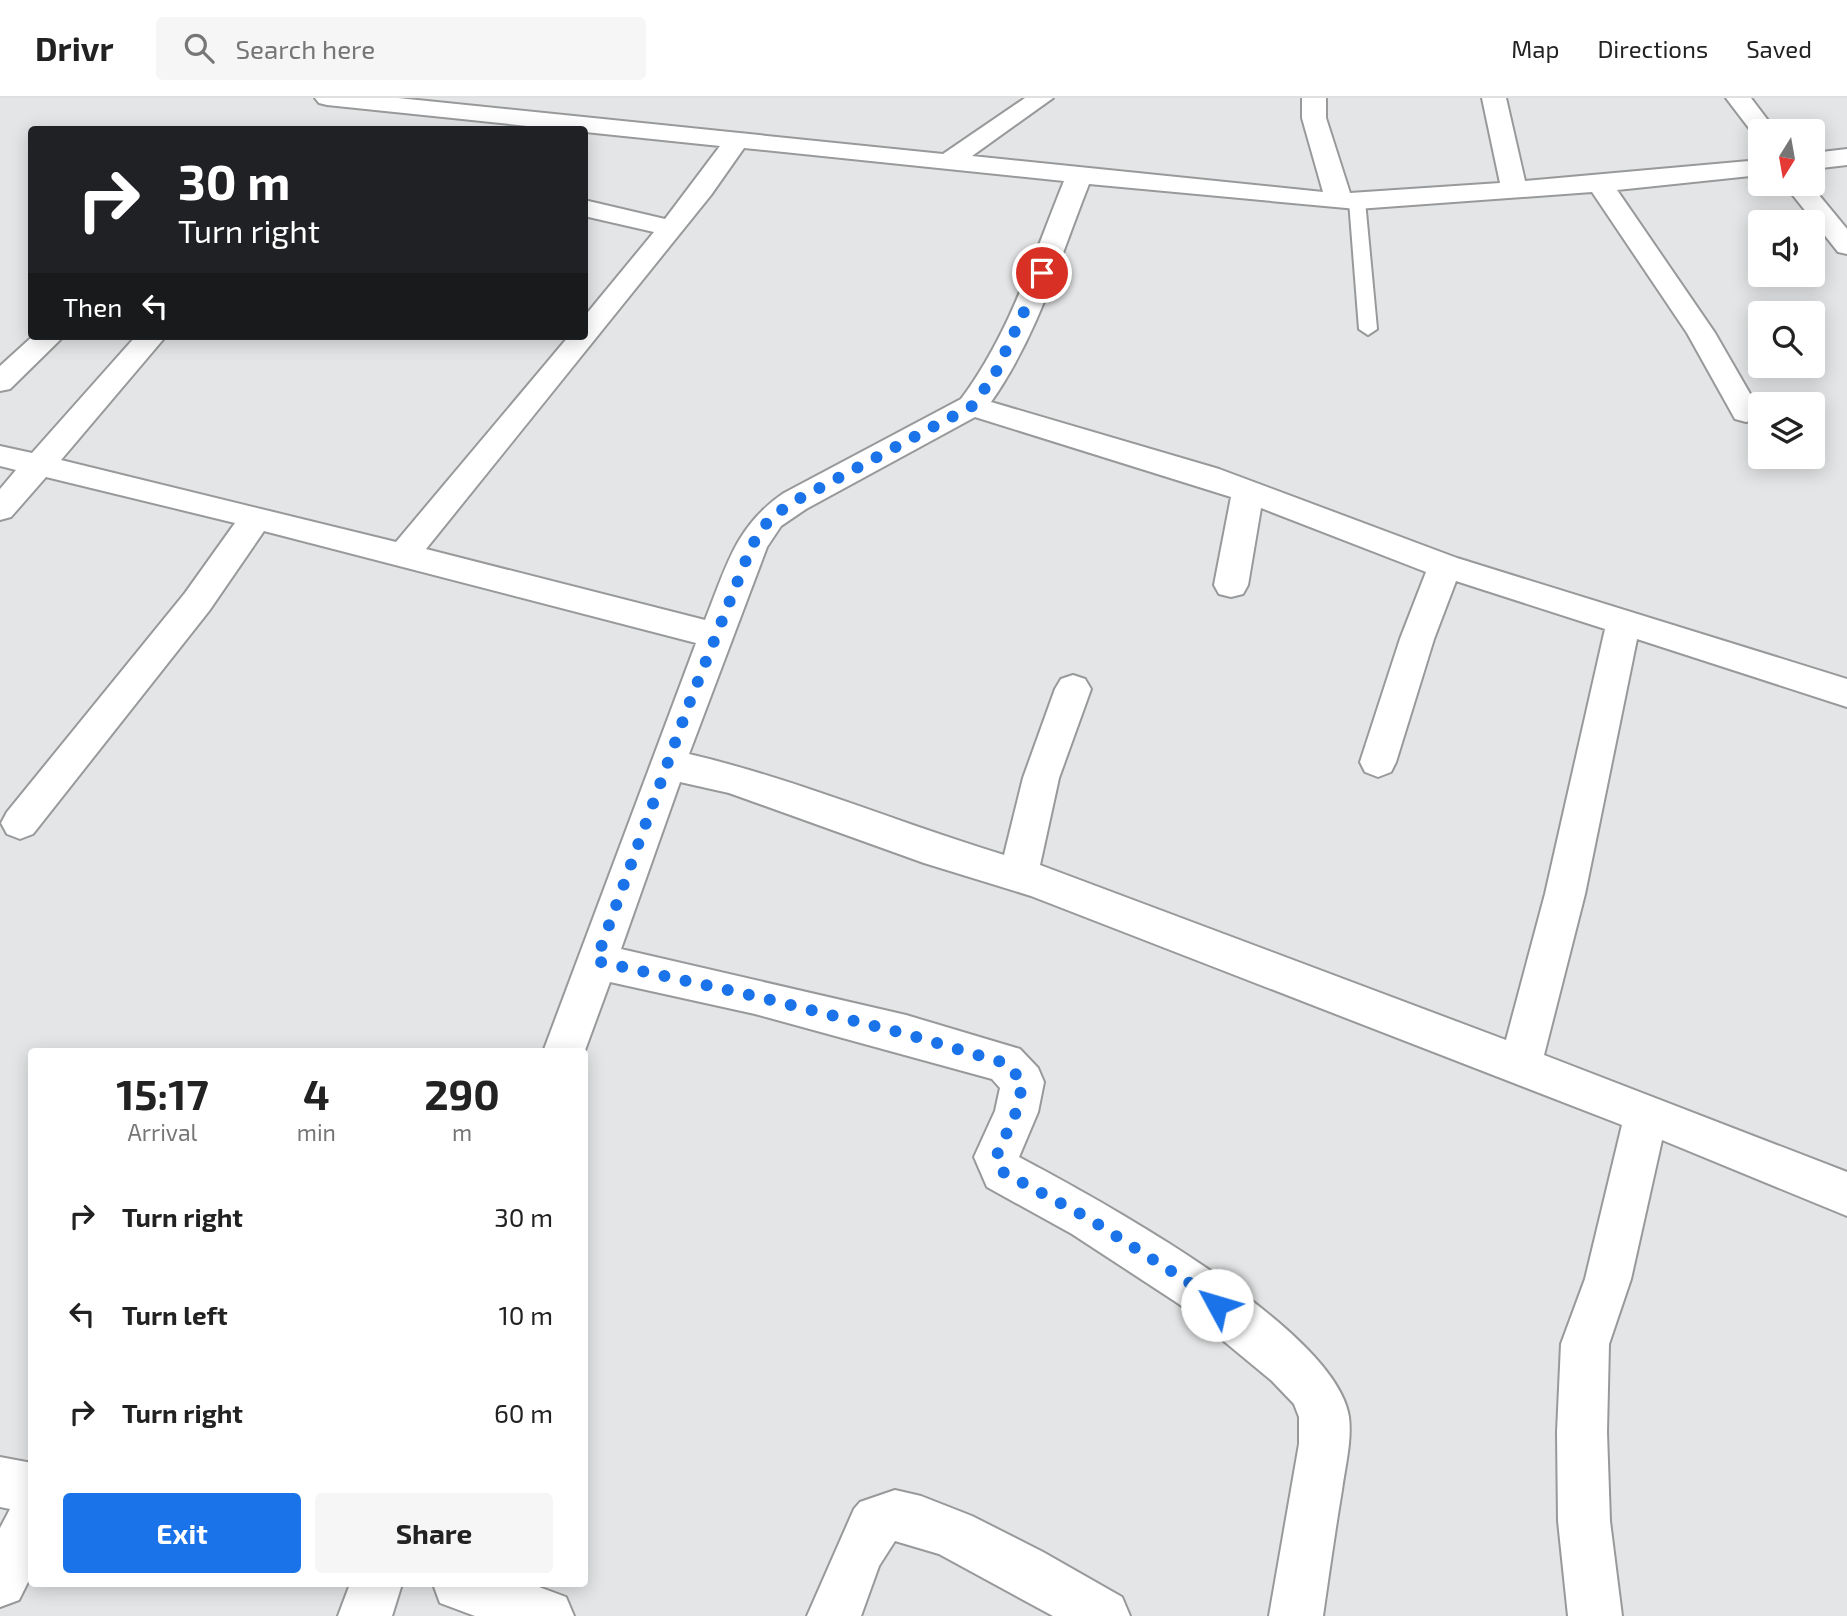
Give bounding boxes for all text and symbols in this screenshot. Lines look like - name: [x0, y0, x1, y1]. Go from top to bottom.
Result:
- search box: [156, 17, 646, 80]
- text: Drivr: [35, 28, 114, 68]
- icon: search: [180, 29, 218, 67]
- text: Search here: [236, 33, 375, 64]
- text: Map: [1511, 34, 1559, 63]
- text: Directions: [1597, 34, 1708, 63]
- text: Saved: [1746, 34, 1812, 63]
- north arrow: [1748, 119, 1825, 196]
- map controls: [1748, 119, 1825, 469]
- text: 30 m: [178, 151, 290, 210]
- icon: right: [63, 154, 154, 245]
- button: sound: [1748, 210, 1825, 287]
- text: Turn right: [178, 211, 320, 249]
- pin: [1012, 243, 1072, 303]
- icon: arrive: [1023, 254, 1061, 292]
- icon: left: [136, 287, 174, 325]
- text: Then: [63, 291, 122, 322]
- button: search: [1748, 301, 1825, 378]
- button: layers: [1748, 392, 1825, 469]
- text: 15:17: [116, 1068, 209, 1118]
- text: 4: [303, 1068, 330, 1118]
- text: 290: [424, 1068, 500, 1118]
- text: Arrival: [127, 1118, 197, 1146]
- text: min: [297, 1118, 336, 1146]
- text: m: [452, 1118, 472, 1146]
- icon: right: [63, 1197, 101, 1235]
- text: Turn right: [122, 1201, 243, 1232]
- text: 30 m: [494, 1201, 553, 1232]
- position arrow: [1180, 1268, 1254, 1342]
- icon: left: [63, 1295, 101, 1333]
- text: Turn left: [122, 1299, 228, 1330]
- text: 10 m: [498, 1299, 553, 1330]
- icon: right: [63, 1393, 101, 1431]
- text: Turn right: [122, 1397, 243, 1428]
- text: 60 m: [494, 1397, 553, 1428]
- button: Exit: [63, 1493, 301, 1573]
- button: Share: [315, 1493, 553, 1573]

